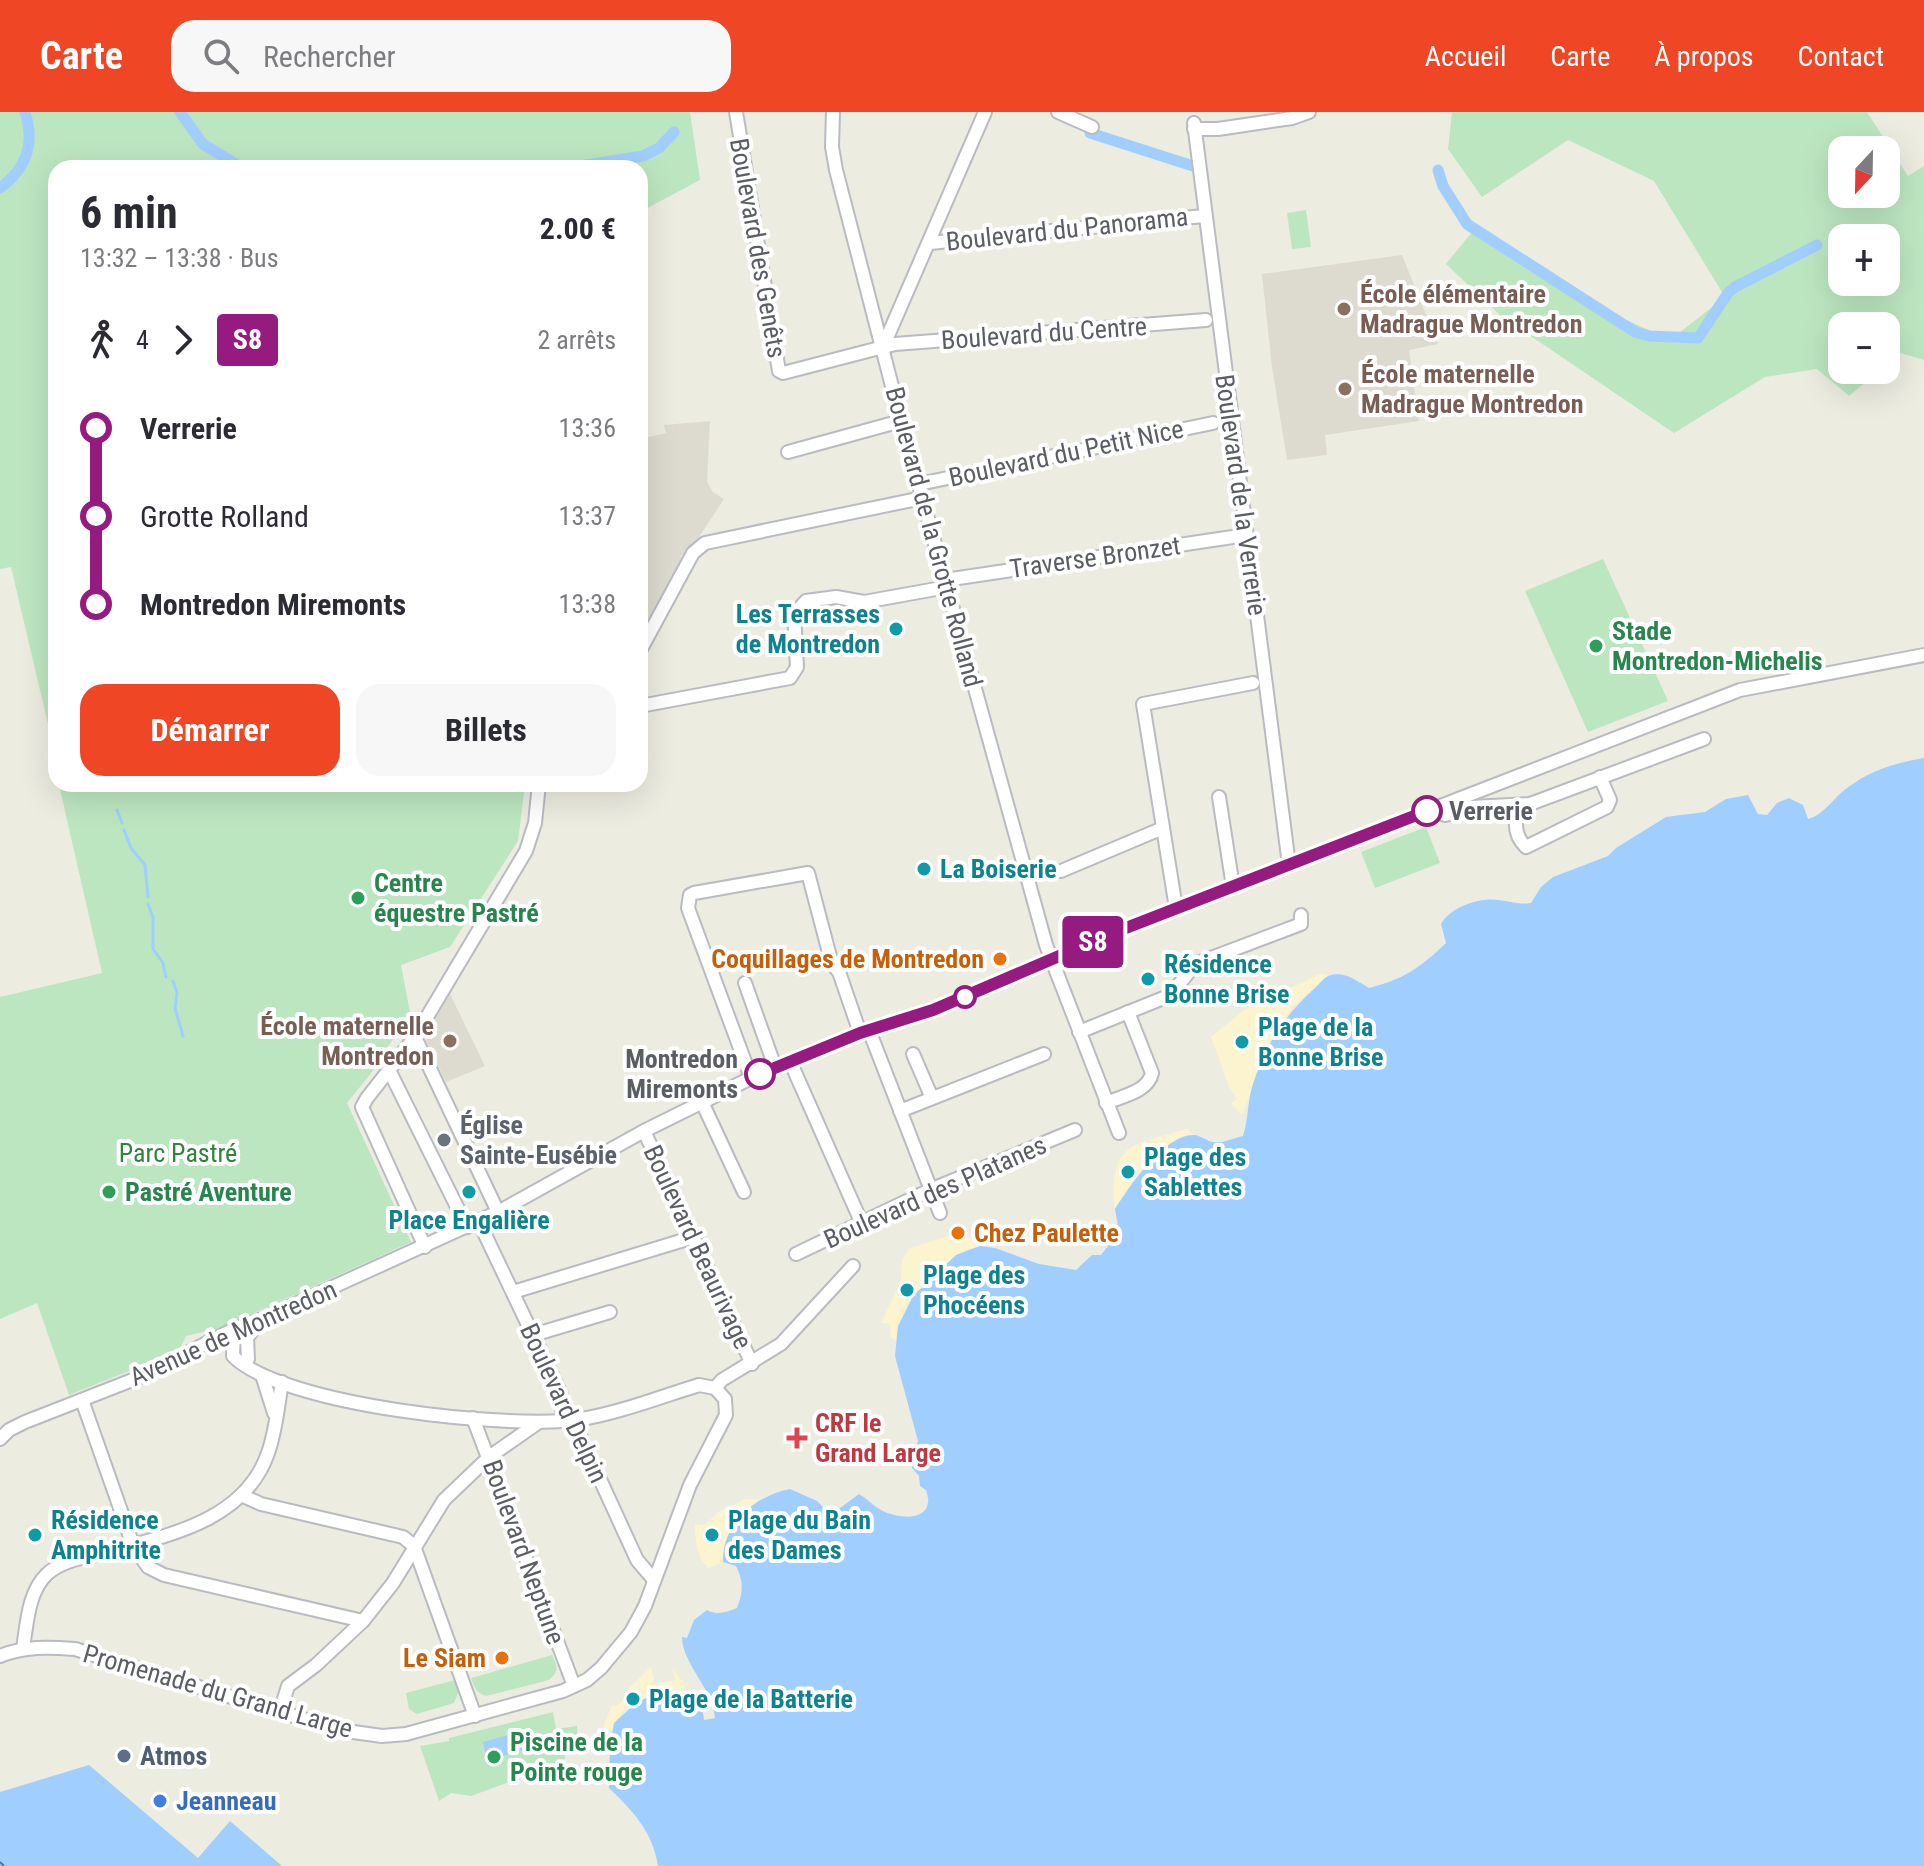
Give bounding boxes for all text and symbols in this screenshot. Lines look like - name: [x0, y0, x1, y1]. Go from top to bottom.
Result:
- search box: [171, 20, 731, 92]
- text: Carte: [40, 34, 123, 78]
- icon: search: [199, 34, 243, 78]
- text: Rechercher: [263, 39, 396, 74]
- text: Accueil: [1425, 40, 1506, 73]
- text: Carte: [1550, 40, 1610, 73]
- text: À propos: [1654, 40, 1754, 73]
- text: Contact: [1798, 40, 1884, 73]
- street label: Boulevard des Genêts: [724, 136, 792, 360]
- north arrow: [1828, 136, 1900, 208]
- map controls: [1828, 136, 1900, 384]
- text: 6 min: [80, 187, 178, 239]
- street label: Boulevard du Panorama: [944, 201, 1190, 257]
- text: 2.00 €: [540, 211, 616, 246]
- button: +: [1828, 224, 1900, 296]
- text: 13:32 – 13:38 · Bus: [80, 243, 279, 273]
- place label: École élémentaire Madrague Montredon: [1360, 279, 1582, 339]
- marker: École élémentaire Madrague Montredon: [1335, 300, 1353, 318]
- street label: Boulevard du Centre: [940, 311, 1148, 355]
- button: −: [1828, 312, 1900, 384]
- icon: walk: [80, 318, 124, 362]
- icon: forward: [161, 318, 205, 362]
- text: S8: [233, 323, 262, 356]
- text: 4: [136, 325, 149, 355]
- text: 2 arrêts: [537, 325, 616, 355]
- place label: École maternelle Madrague Montredon: [1361, 359, 1583, 419]
- street label: Boulevard de la Verrerie: [1209, 372, 1273, 618]
- marker: École maternelle Madrague Montredon: [1336, 380, 1354, 398]
- street label: Boulevard de la Grotte Rolland: [879, 384, 989, 690]
- text: Verrerie: [140, 411, 237, 446]
- text: 13:36: [559, 413, 616, 443]
- street label: Boulevard du Petit Nice: [946, 413, 1186, 493]
- text: Grotte Rolland: [140, 499, 309, 534]
- text: 13:37: [559, 501, 616, 531]
- street label: Traverse Bronzet: [1008, 530, 1182, 584]
- text: Montredon Miremonts: [140, 587, 406, 622]
- text: 13:38: [559, 589, 616, 619]
- place label: Les Terrasses de Montredon: [736, 599, 880, 659]
- place label: Stade Montredon-Michelis: [1612, 616, 1823, 676]
- marker: Les Terrasses de Montredon: [887, 620, 905, 638]
- marker: Stade Montredon-Michelis: [1587, 637, 1605, 655]
- button: Démarrer: [80, 684, 340, 776]
- button: Billets: [356, 684, 616, 776]
- marker: Verrerie: [1412, 796, 1442, 826]
- place label: Verrerie: [1449, 796, 1533, 826]
- place label: La Boiserie: [940, 854, 1057, 884]
- marker: La Boiserie: [915, 860, 933, 878]
- place label: Centre équestre Pastré: [374, 868, 539, 928]
- marker: Centre équestre Pastré: [349, 889, 367, 907]
- line badge: S8: [1057, 916, 1129, 968]
- text: S8: [1078, 925, 1108, 958]
- place label: Coquillages de Montredon: [711, 944, 984, 974]
- place label: Résidence Bonne Brise: [1164, 949, 1290, 1009]
- marker: Coquillages de Montredon: [991, 950, 1009, 968]
- marker: Résidence Bonne Brise: [1139, 970, 1157, 988]
- unlabelled marker: [954, 986, 976, 1008]
- place label: École maternelle Montredon: [260, 1011, 434, 1071]
- place label: Plage de la Bonne Brise: [1258, 1012, 1384, 1072]
- marker: École maternelle Montredon: [441, 1032, 459, 1050]
- marker: Plage de la Bonne Brise: [1233, 1033, 1251, 1051]
- place label: Montredon Miremonts: [625, 1044, 738, 1104]
- marker: Montredon Miremonts: [745, 1059, 775, 1089]
- place label: Église Sainte-Eusébie: [460, 1110, 617, 1170]
- street label: Boulevard des Platanes: [819, 1129, 1051, 1255]
- marker: Église Sainte-Eusébie: [435, 1131, 453, 1149]
- park label: Parc Pastré: [119, 1138, 237, 1168]
- street label: Boulevard Beaurivage: [638, 1140, 758, 1354]
- place label: Plage des Sablettes: [1144, 1142, 1246, 1202]
- marker: Plage des Sablettes: [1119, 1163, 1137, 1181]
- place label: Pastré Aventure: [125, 1177, 292, 1207]
- marker: Pastré Aventure: [100, 1183, 118, 1201]
- marker: Place Engalière: [460, 1183, 478, 1201]
- place label: Place Engalière: [388, 1205, 550, 1235]
- place label: Chez Paulette: [974, 1218, 1119, 1248]
- marker: Chez Paulette: [949, 1224, 967, 1242]
- place label: Plage des Phocéens: [923, 1260, 1025, 1320]
- street label: Avenue de Montredon: [125, 1274, 341, 1392]
- marker: Plage des Phocéens: [898, 1281, 916, 1299]
- street label: Boulevard Delpin: [514, 1319, 614, 1487]
- place label: CRF le Grand Large: [815, 1408, 941, 1468]
- marker: CRF le Grand Large: [786, 1427, 808, 1449]
- street label: Boulevard Neptune: [477, 1456, 571, 1648]
- place label: Résidence Amphitrite: [51, 1505, 161, 1565]
- place label: Plage du Bain des Dames: [728, 1505, 871, 1565]
- marker: Résidence Amphitrite: [26, 1526, 44, 1544]
- marker: Plage du Bain des Dames: [703, 1526, 721, 1544]
- street label: Promenade du Grand Large: [80, 1638, 356, 1744]
- place label: Le Siam: [403, 1643, 486, 1673]
- marker: Le Siam: [493, 1649, 511, 1667]
- place label: Plage de la Batterie: [649, 1684, 853, 1714]
- marker: Plage de la Batterie: [624, 1690, 642, 1708]
- place label: Piscine de la Pointe rouge: [510, 1727, 643, 1787]
- place label: Atmos: [140, 1741, 207, 1771]
- marker: Atmos: [115, 1747, 133, 1765]
- marker: Piscine de la Pointe rouge: [485, 1748, 503, 1766]
- place label: Jeanneau: [176, 1786, 277, 1816]
- marker: Jeanneau: [151, 1792, 169, 1810]

